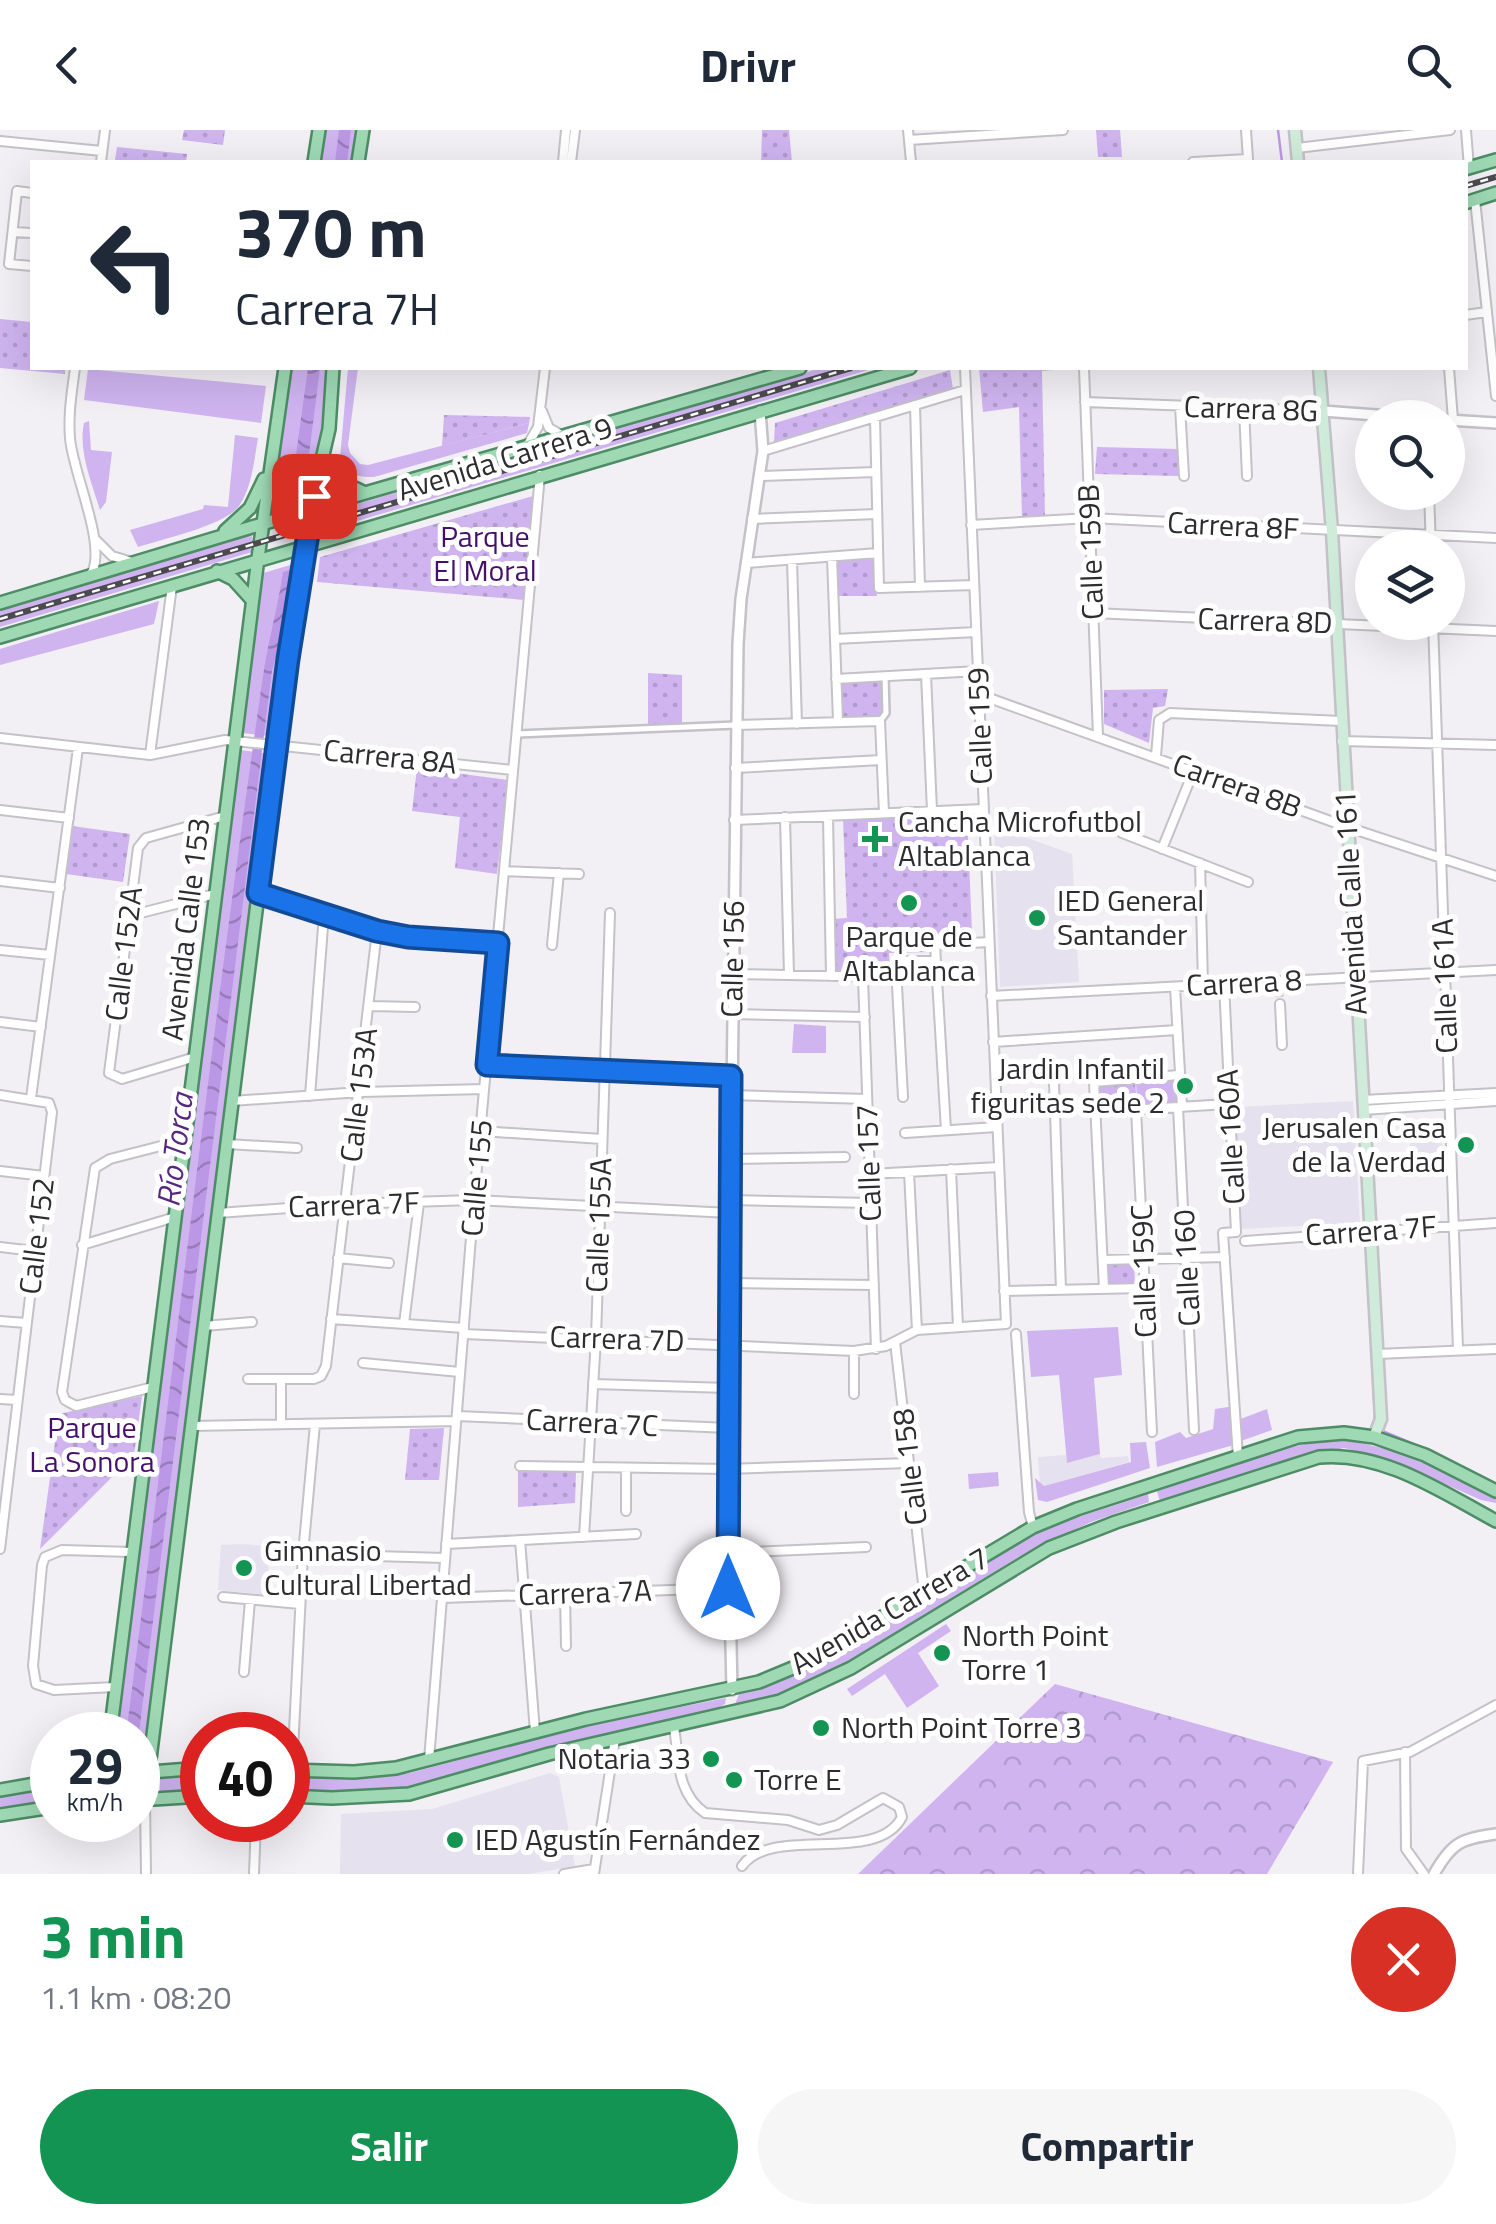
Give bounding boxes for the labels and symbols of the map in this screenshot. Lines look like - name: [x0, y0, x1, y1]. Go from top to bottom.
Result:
- street label: Carrera 8G: [1183, 383, 1319, 433]
- street label: Avenida Carrera 9: [392, 404, 618, 513]
- pin: [272, 454, 357, 539]
- street label: Calle 159B: [1065, 483, 1115, 621]
- street label: Carrera 8F: [1166, 499, 1300, 551]
- park label: Parque El Moral: [433, 513, 537, 593]
- street label: Carrera 8D: [1197, 595, 1333, 645]
- street label: Calle 159: [954, 667, 1004, 785]
- street label: Carrera 8A: [321, 726, 459, 786]
- street label: Carrera 8B: [1166, 740, 1308, 830]
- street label: Avenida Calle 161: [1321, 790, 1379, 1016]
- place label: Cancha Microfutbol Altablanca: [898, 798, 1142, 878]
- street label: Avenida Calle 153: [149, 815, 221, 1043]
- marker: Cancha Microfutbol Altablanca: [862, 826, 888, 852]
- place label: IED General Santander: [1057, 877, 1204, 957]
- street label: Calle 152A: [92, 884, 154, 1024]
- marker: Parque de Altablanca: [898, 892, 920, 914]
- street label: Calle 156: [708, 900, 756, 1018]
- marker: IED General Santander: [1026, 907, 1048, 929]
- place label: Parque de Altablanca: [843, 913, 975, 993]
- street label: Calle 161A: [1419, 918, 1469, 1054]
- street label: Carrera 8: [1185, 956, 1303, 1008]
- street label: Calle 153A: [327, 1025, 389, 1165]
- place label: Jardin Infantil figuritas sede 2: [971, 1045, 1165, 1125]
- street label: Calle 160A: [1203, 1068, 1257, 1206]
- marker: Jardin Infantil figuritas sede 2: [1174, 1075, 1196, 1097]
- water label: Río Torca: [143, 1088, 205, 1210]
- street label: Calle 157: [843, 1104, 893, 1222]
- place label: Jerusalen Casa de la Verdad: [1262, 1104, 1446, 1184]
- street label: Calle 155: [448, 1117, 504, 1238]
- marker: Jerusalen Casa de la Verdad: [1455, 1134, 1477, 1156]
- street label: Calle 155A: [573, 1156, 623, 1293]
- street label: Calle 152: [6, 1175, 66, 1297]
- street label: Carrera 7F: [287, 1179, 421, 1229]
- street label: Carrera 7F: [1304, 1202, 1438, 1258]
- street label: Calle 159C: [1118, 1203, 1168, 1339]
- street label: Calle 160: [1160, 1208, 1212, 1328]
- street label: Carrera 7D: [549, 1313, 685, 1363]
- street label: Carrera 7C: [525, 1396, 659, 1448]
- park label: Parque La Sonora: [29, 1404, 155, 1484]
- street label: Calle 158: [879, 1406, 939, 1528]
- place label: Gimnasio Cultural Libertad: [264, 1527, 472, 1607]
- street label: Avenida Carrera 7: [782, 1535, 997, 1686]
- position arrow: [676, 1536, 780, 1640]
- marker: Gimnasio Cultural Libertad: [233, 1557, 255, 1579]
- street label: Carrera 7A: [517, 1567, 653, 1617]
- place label: North Point Torre 1: [962, 1612, 1109, 1692]
- marker: North Point Torre 1: [931, 1642, 953, 1664]
- place label: North Point Torre 3: [841, 1704, 1082, 1750]
- speed limit sign: 40: [180, 1712, 310, 1842]
- marker: North Point Torre 3: [810, 1717, 832, 1739]
- place label: Notaria 33: [557, 1735, 691, 1781]
- marker: Notaria 33: [700, 1748, 722, 1770]
- place label: Torre E: [754, 1756, 842, 1802]
- marker: Torre E: [723, 1769, 745, 1791]
- place label: IED Agustín Fernández: [475, 1816, 760, 1862]
- marker: IED Agustín Fernández: [444, 1829, 466, 1851]

